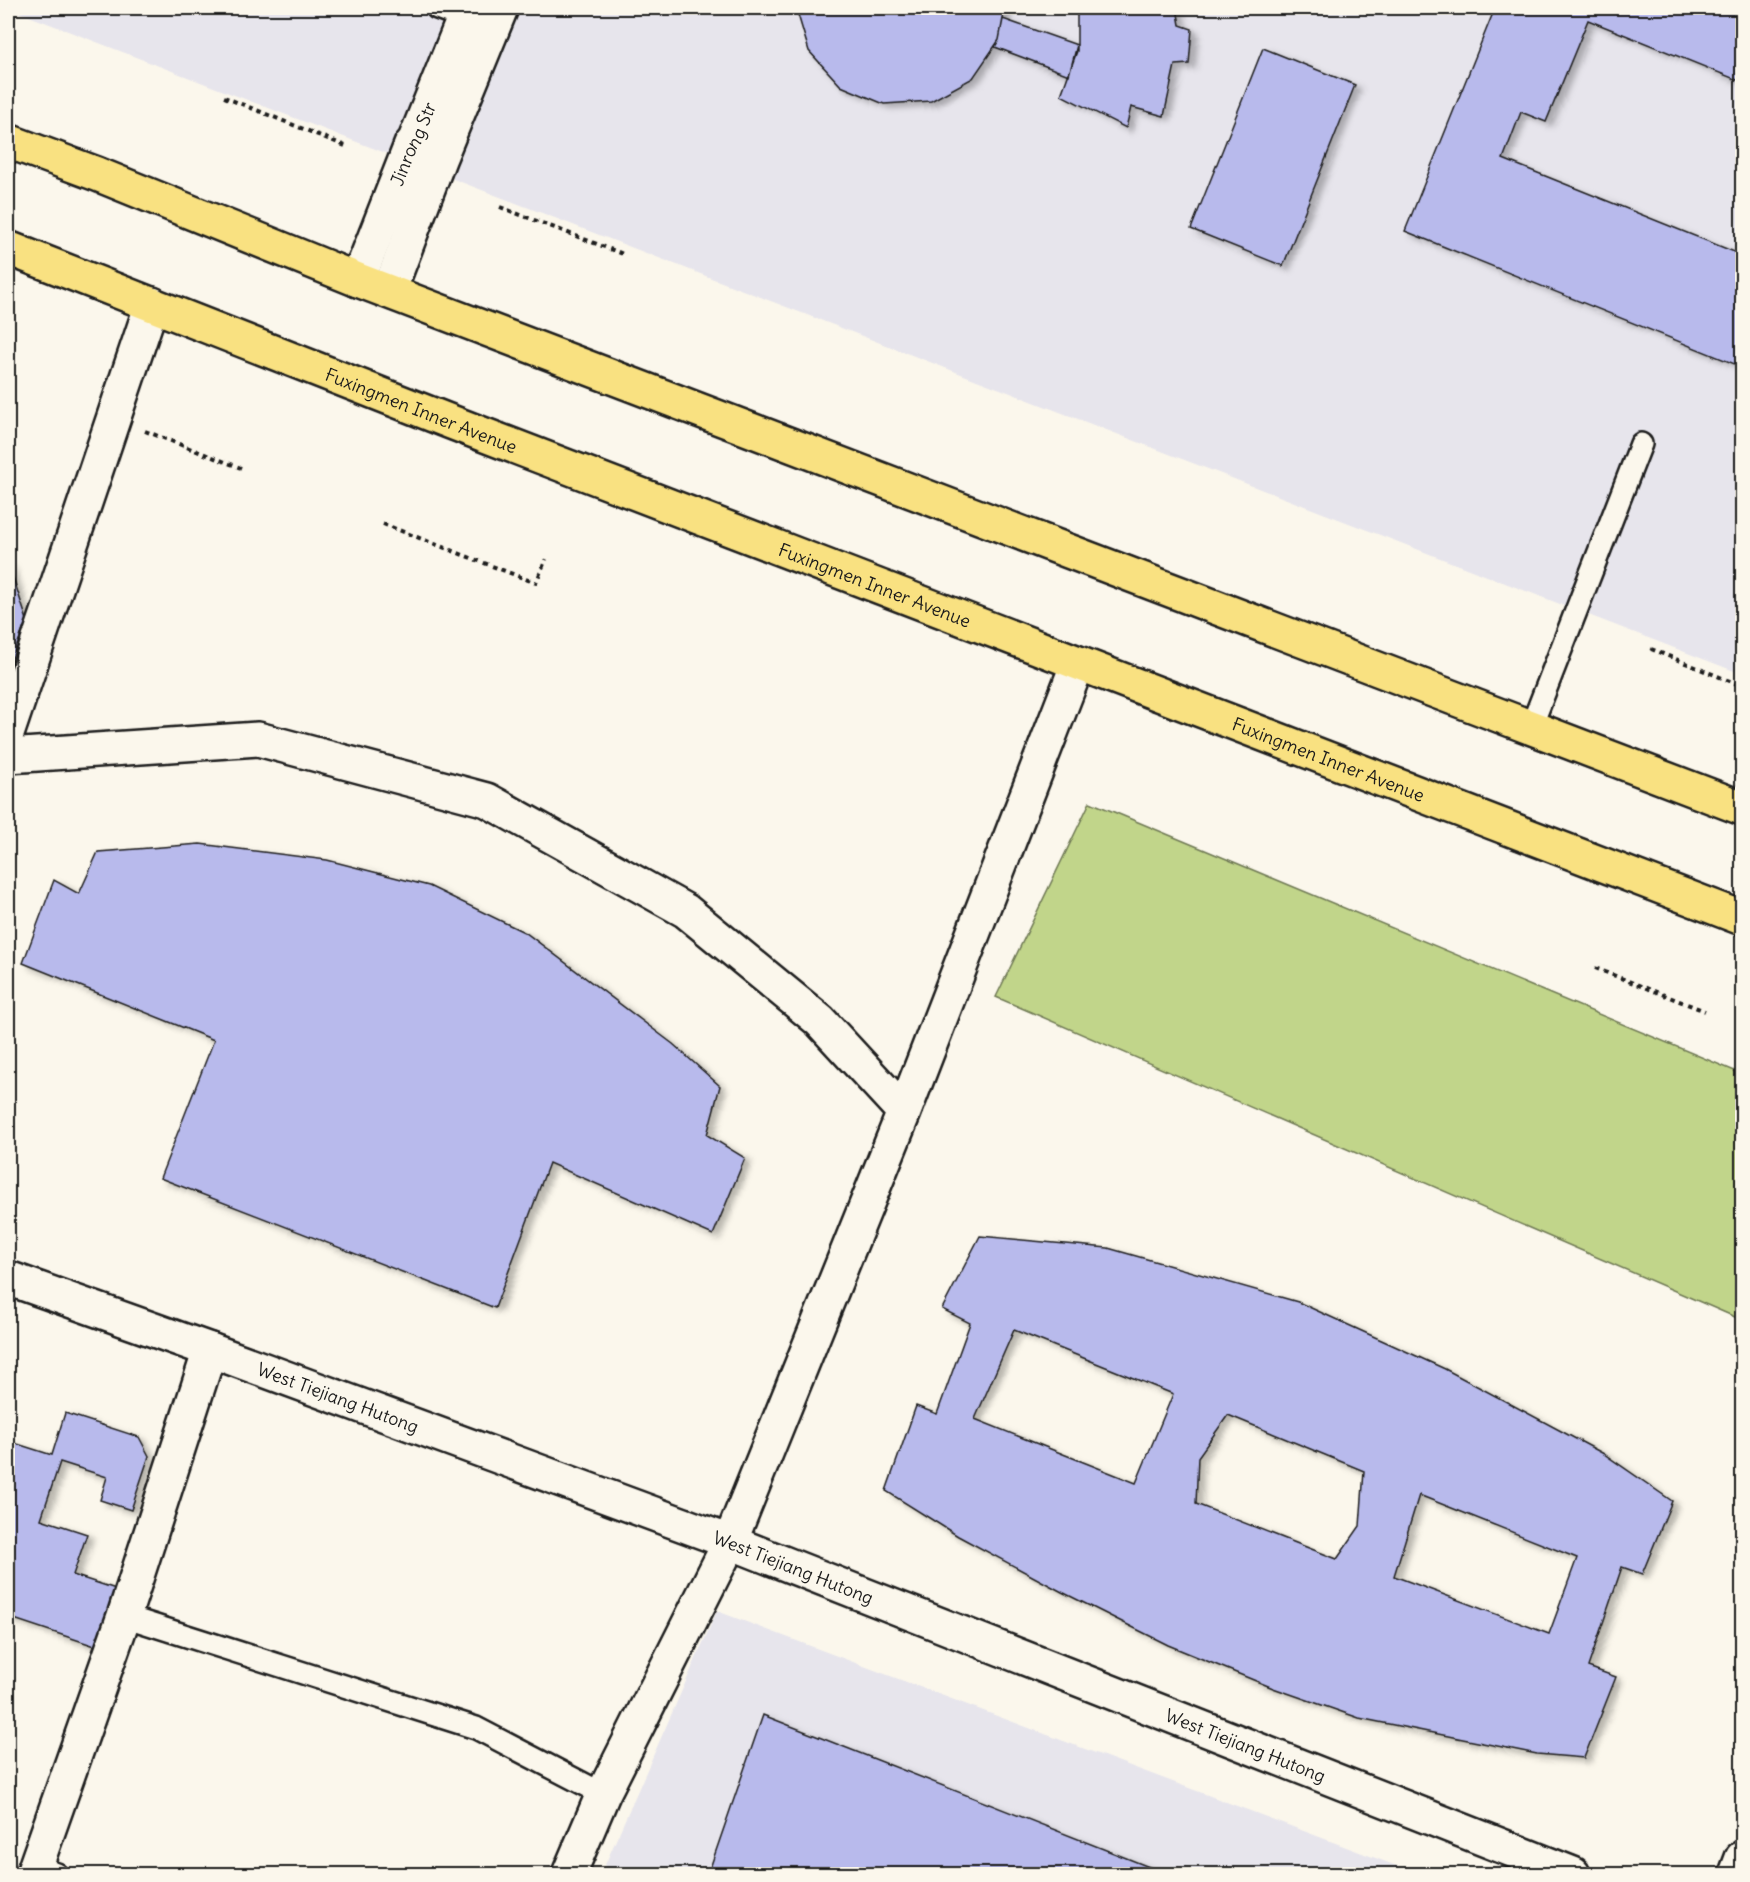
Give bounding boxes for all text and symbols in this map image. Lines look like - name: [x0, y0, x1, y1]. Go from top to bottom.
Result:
- street label: Jinrong Str: [385, 98, 441, 189]
- street label: Fuxingmen Inner Avenue: [322, 362, 521, 458]
- street label: Fuxingmen Inner Avenue: [776, 538, 974, 632]
- street label: Fuxingmen Inner Avenue: [1229, 712, 1428, 806]
- street label: West Tiejiang Hutong: [254, 1357, 422, 1438]
- street label: West Tiejiang Hutong: [710, 1525, 877, 1609]
- street label: West Tiejiang Hutong: [1162, 1703, 1329, 1787]

